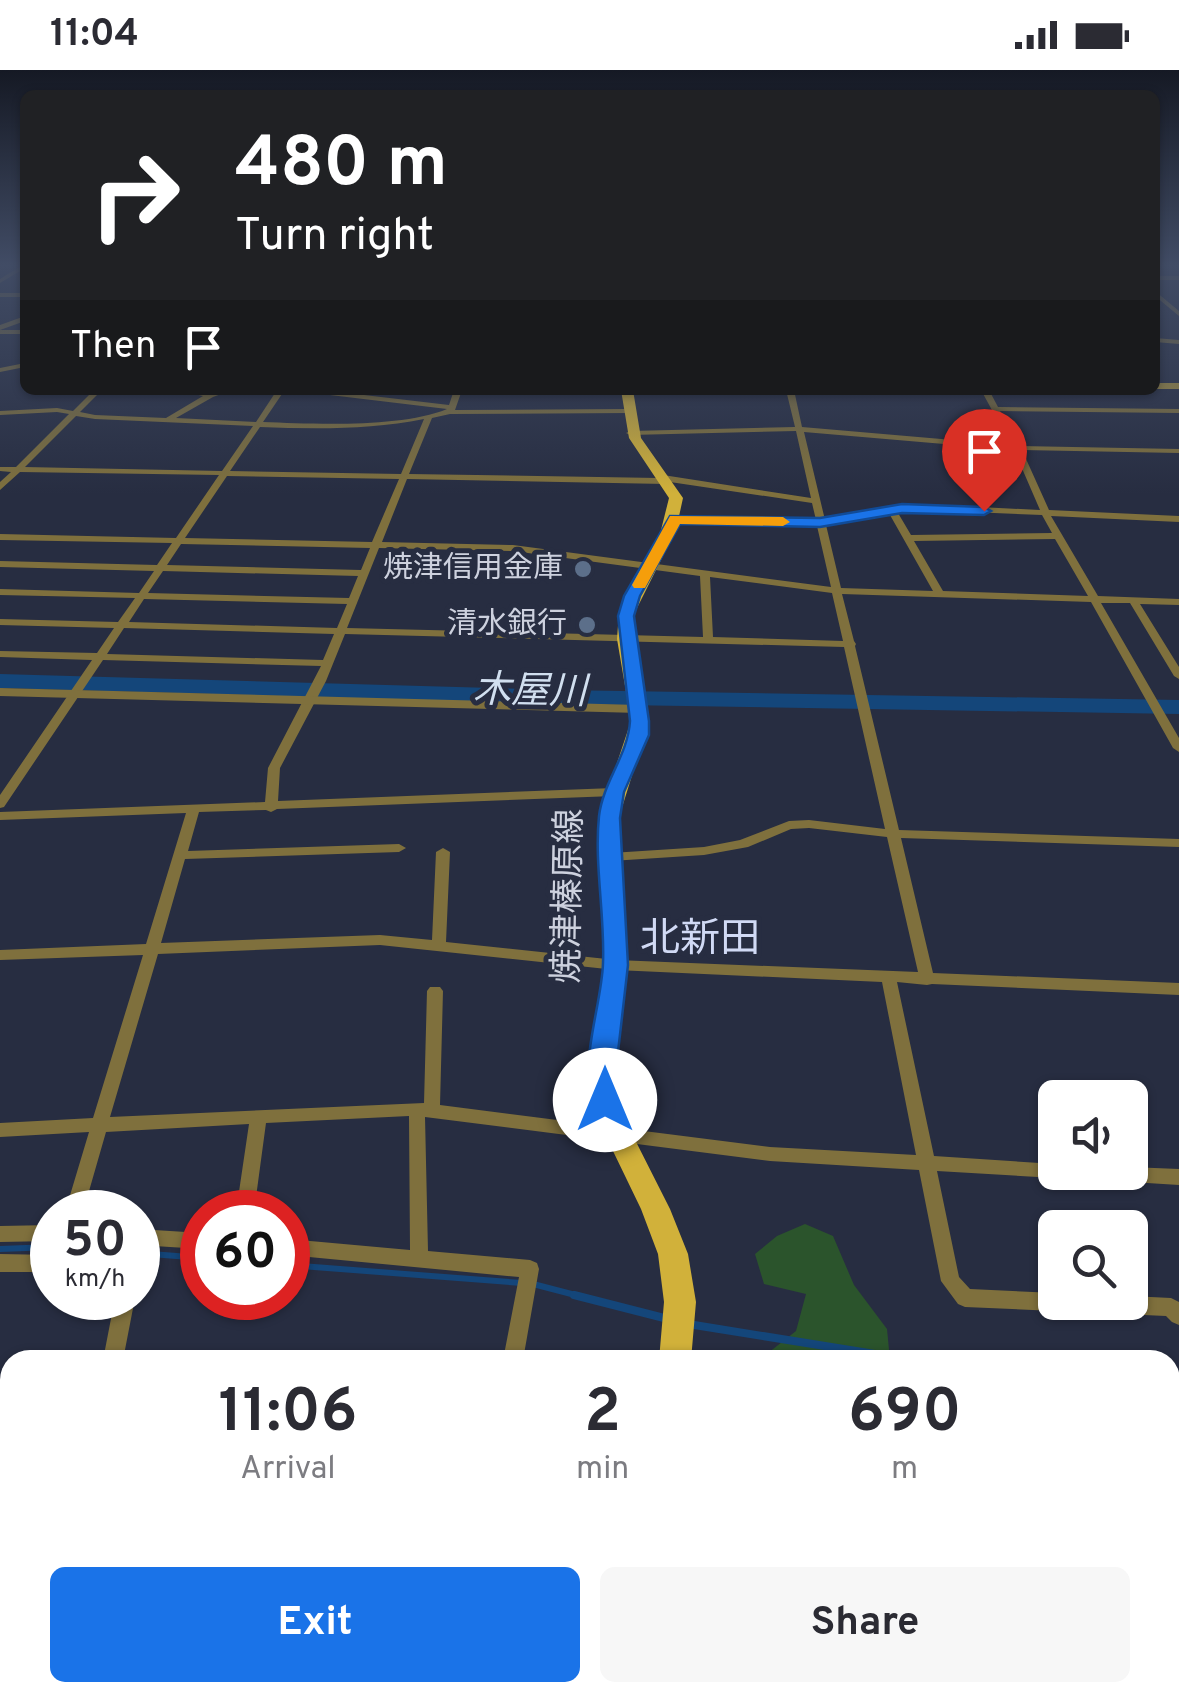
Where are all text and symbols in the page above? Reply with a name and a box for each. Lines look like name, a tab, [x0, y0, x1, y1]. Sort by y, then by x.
text: 11:04	[50, 11, 139, 60]
text: 480 m	[235, 122, 448, 211]
icon: right	[70, 130, 200, 260]
text: Turn right	[235, 209, 434, 266]
icon: arrive	[176, 320, 231, 375]
text: Then	[70, 323, 156, 372]
pin	[942, 409, 1027, 512]
icon: arrive	[957, 424, 1012, 479]
place label: 焼津信用金庫	[383, 551, 563, 588]
marker: 焼津信用金庫	[572, 558, 594, 580]
place label: 清水銀行	[447, 607, 567, 644]
marker: 清水銀行	[576, 614, 598, 636]
water label: 木屋川	[473, 668, 591, 719]
street label: 焼津榛原線	[546, 808, 594, 984]
district label: 北新田	[640, 916, 760, 966]
position arrow	[553, 1048, 657, 1152]
map controls	[1038, 1080, 1148, 1320]
button: sound	[1038, 1080, 1148, 1190]
speed limit sign: 60	[180, 1190, 310, 1320]
button: search	[1038, 1210, 1148, 1320]
text: 50	[63, 1211, 127, 1274]
text: km/h	[65, 1264, 125, 1296]
text: 11:06	[219, 1377, 357, 1453]
text: 2	[584, 1377, 621, 1453]
text: 690	[848, 1377, 961, 1453]
text: Arrival	[240, 1450, 336, 1490]
text: min	[576, 1450, 629, 1490]
text: m	[891, 1450, 918, 1490]
button: Exit	[50, 1567, 580, 1682]
button: Share	[600, 1567, 1130, 1682]

